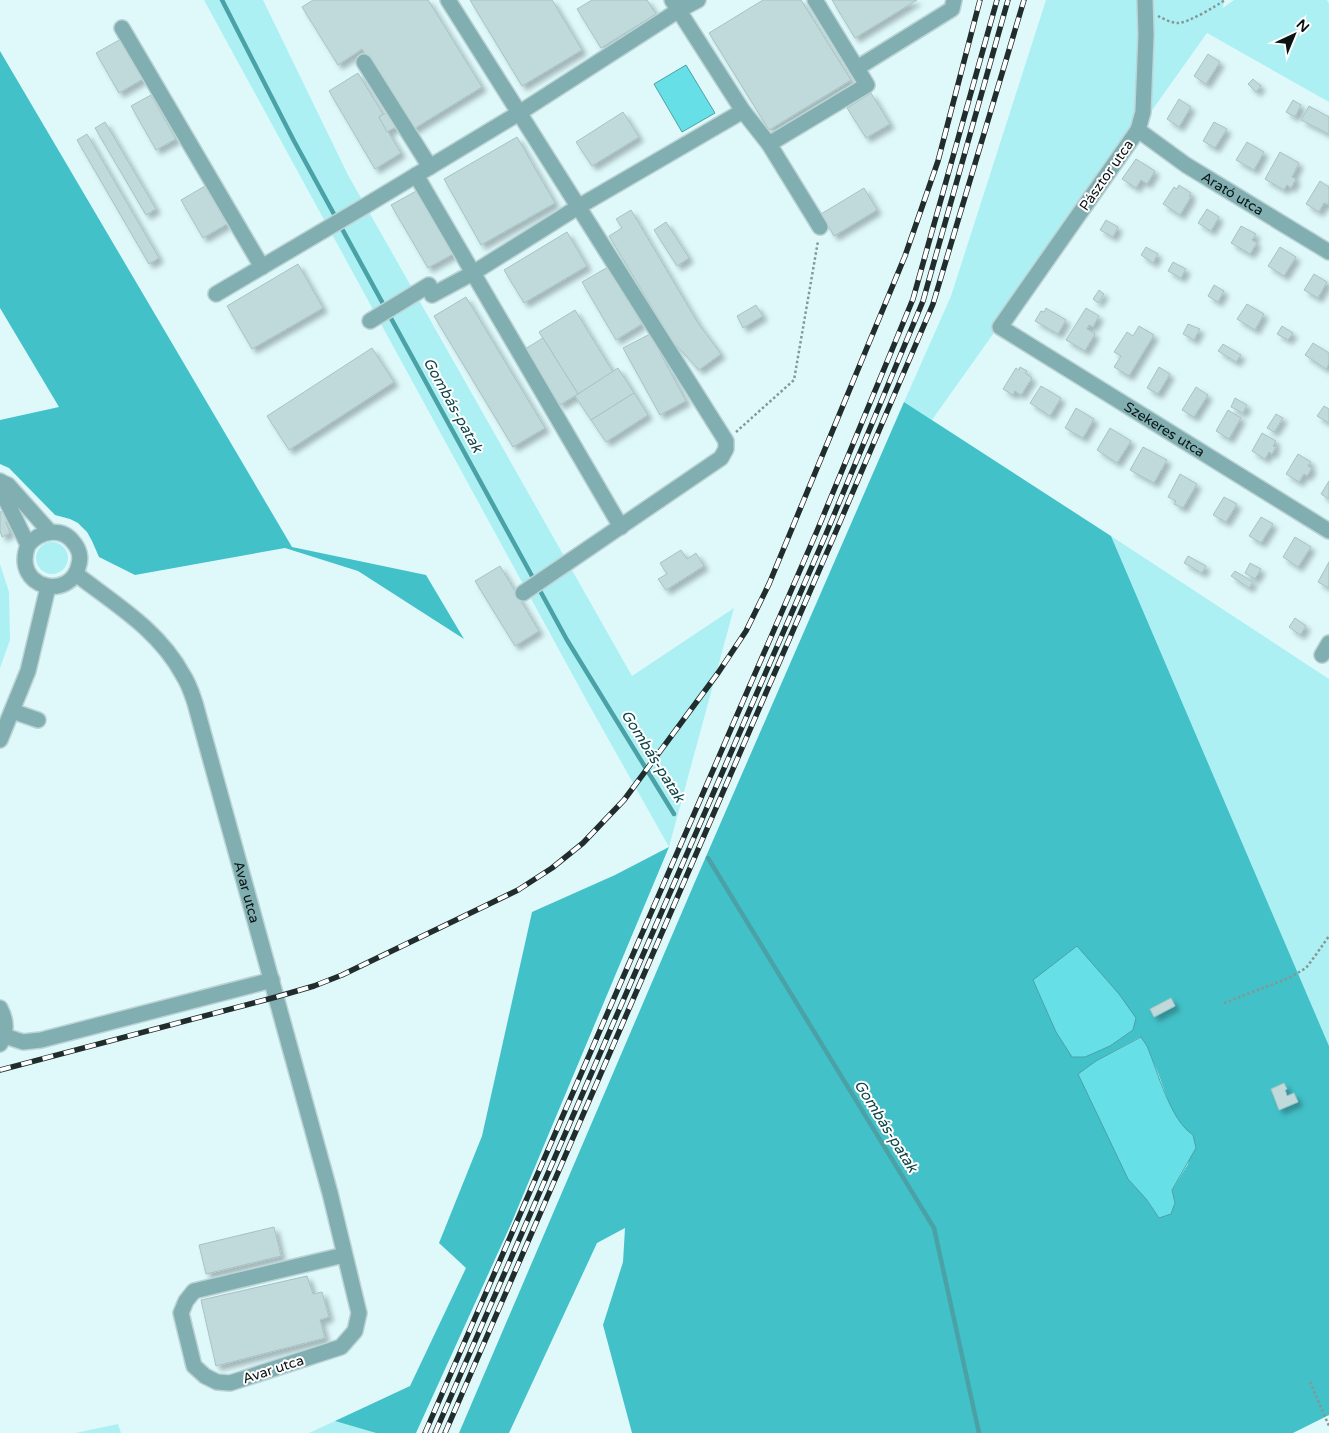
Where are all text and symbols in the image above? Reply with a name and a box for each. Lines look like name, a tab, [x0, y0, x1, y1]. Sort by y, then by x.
north arrow	[1269, 10, 1319, 60]
text: N	[1293, 16, 1313, 36]
street label: Pásztor utca	[1076, 137, 1137, 214]
street label: Arató utca	[1198, 168, 1267, 219]
water label: Gombás-patak	[420, 354, 487, 457]
street label: Szekeres utca	[1121, 398, 1208, 461]
water label: Gombás-patak	[617, 706, 690, 807]
street label: Avar utca	[230, 859, 263, 925]
water label: Gombás-patak	[850, 1076, 923, 1177]
street label: Avar utca	[240, 1352, 306, 1387]

